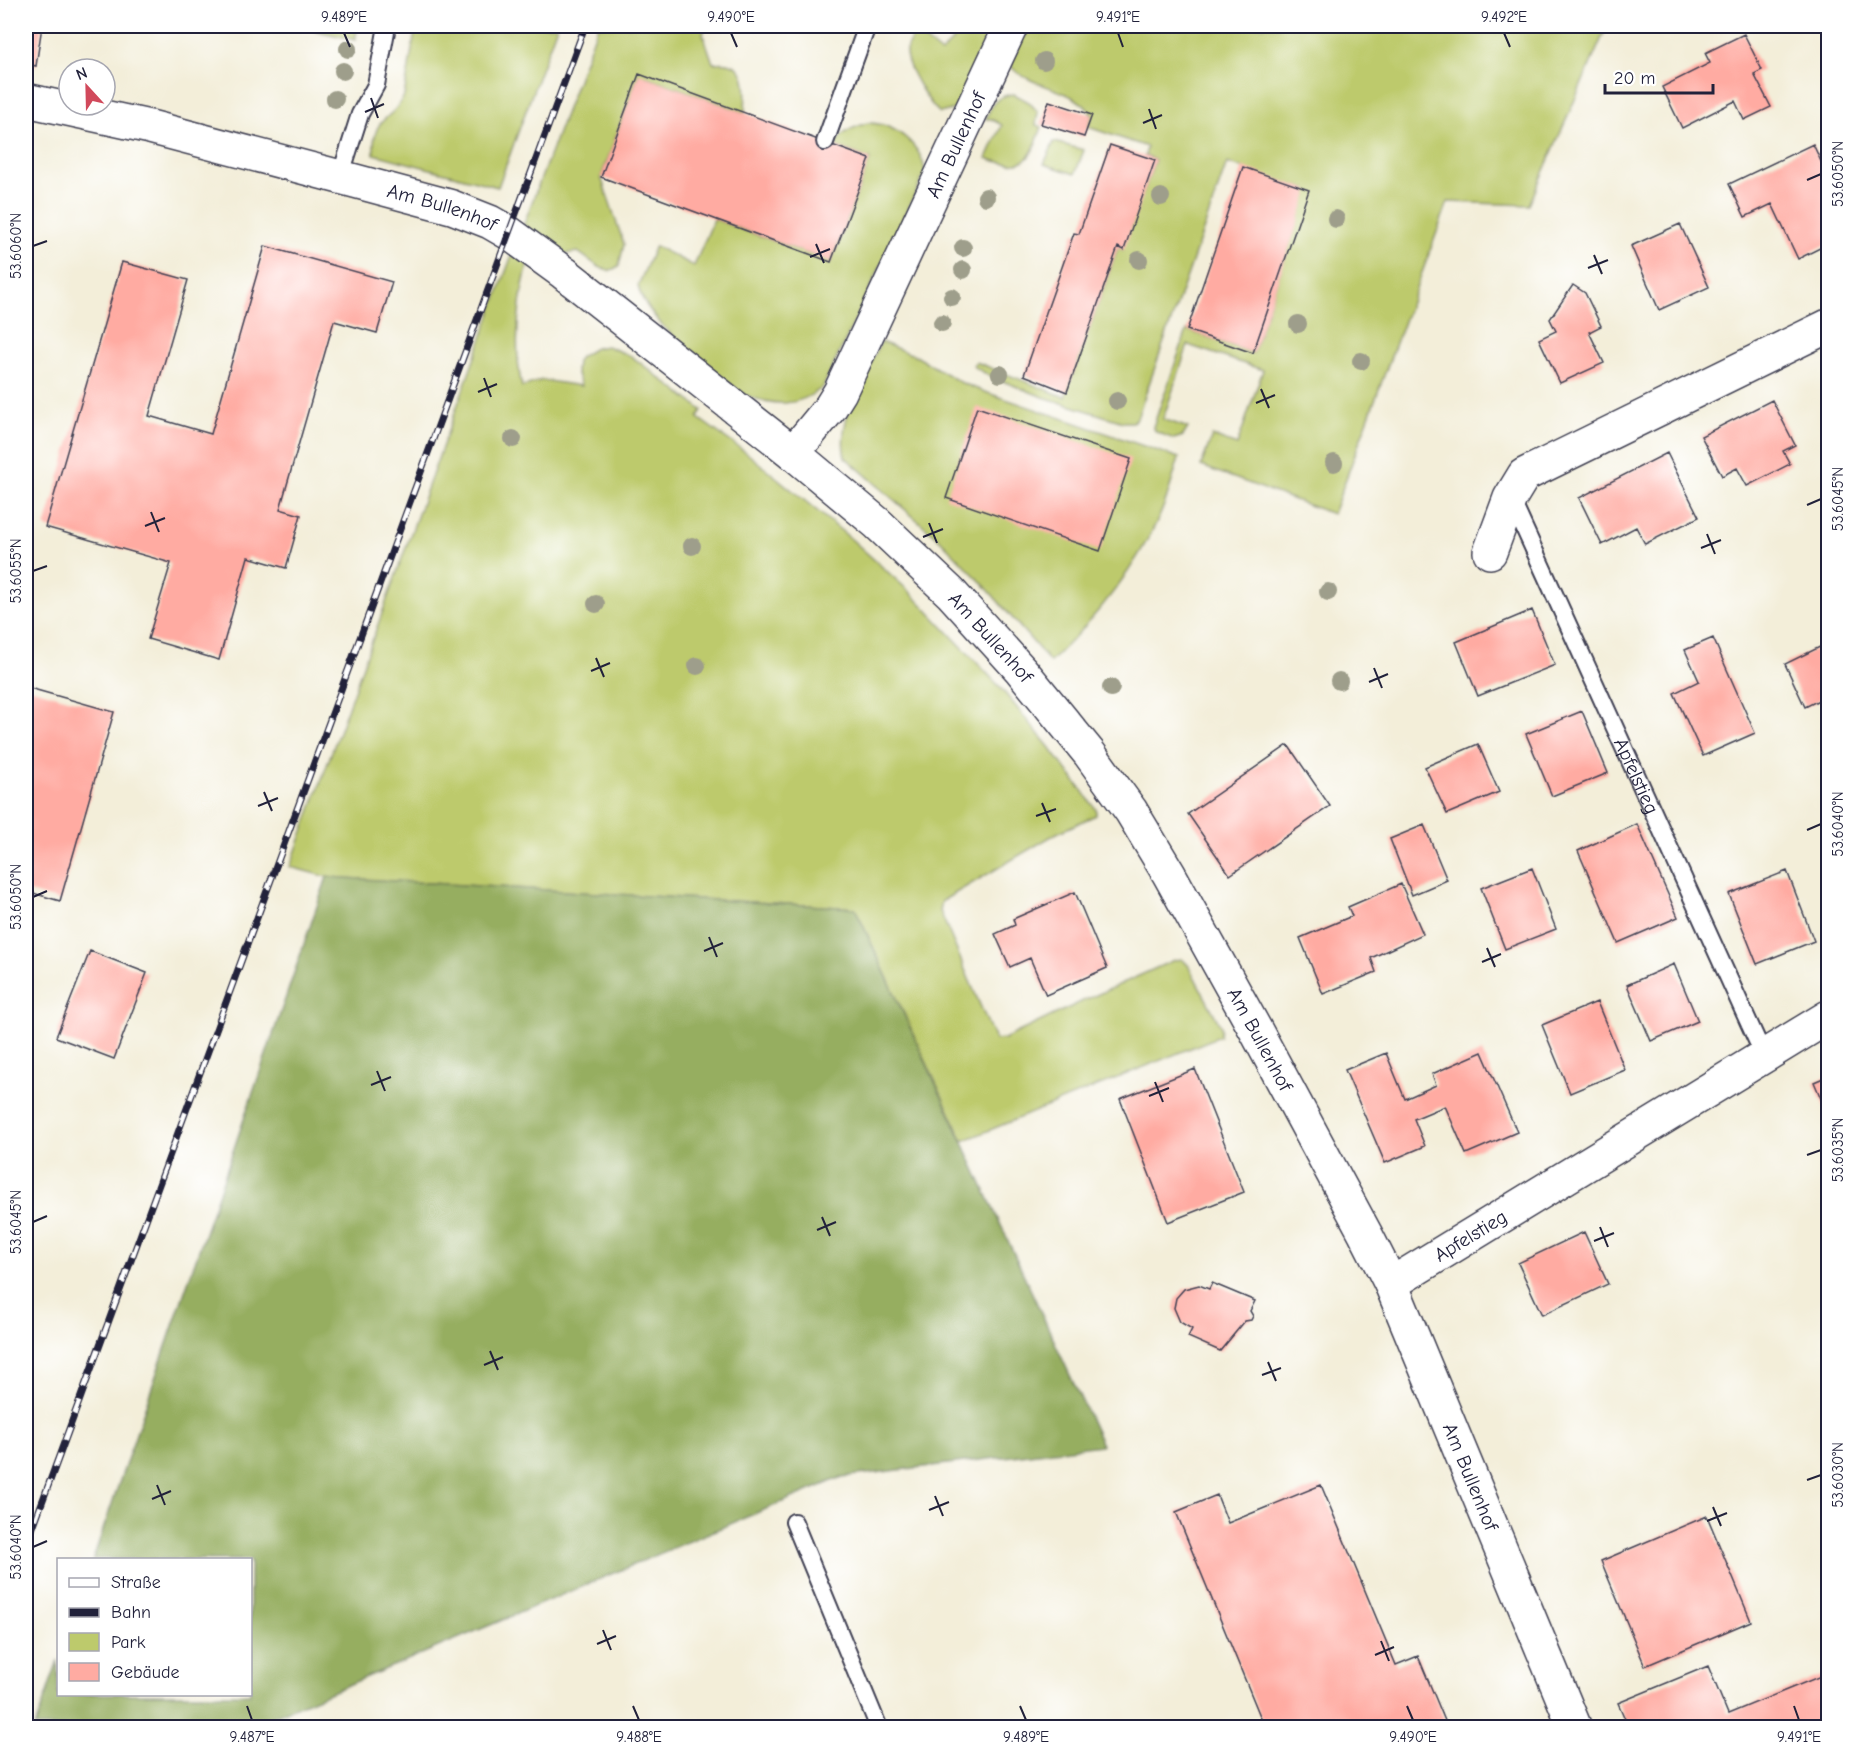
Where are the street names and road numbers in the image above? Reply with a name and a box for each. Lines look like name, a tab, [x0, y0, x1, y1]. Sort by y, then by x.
street label: Am Bullenhof	[921, 87, 991, 202]
street label: Am Bullenhof	[385, 179, 503, 237]
street label: Am Bullenhof	[944, 587, 1038, 688]
street label: Apfelstieg	[1609, 734, 1664, 818]
street label: Am Bullenhof	[1222, 984, 1298, 1096]
street label: Apfelstieg	[1430, 1205, 1511, 1267]
street label: Am Bullenhof	[1438, 1420, 1503, 1535]

